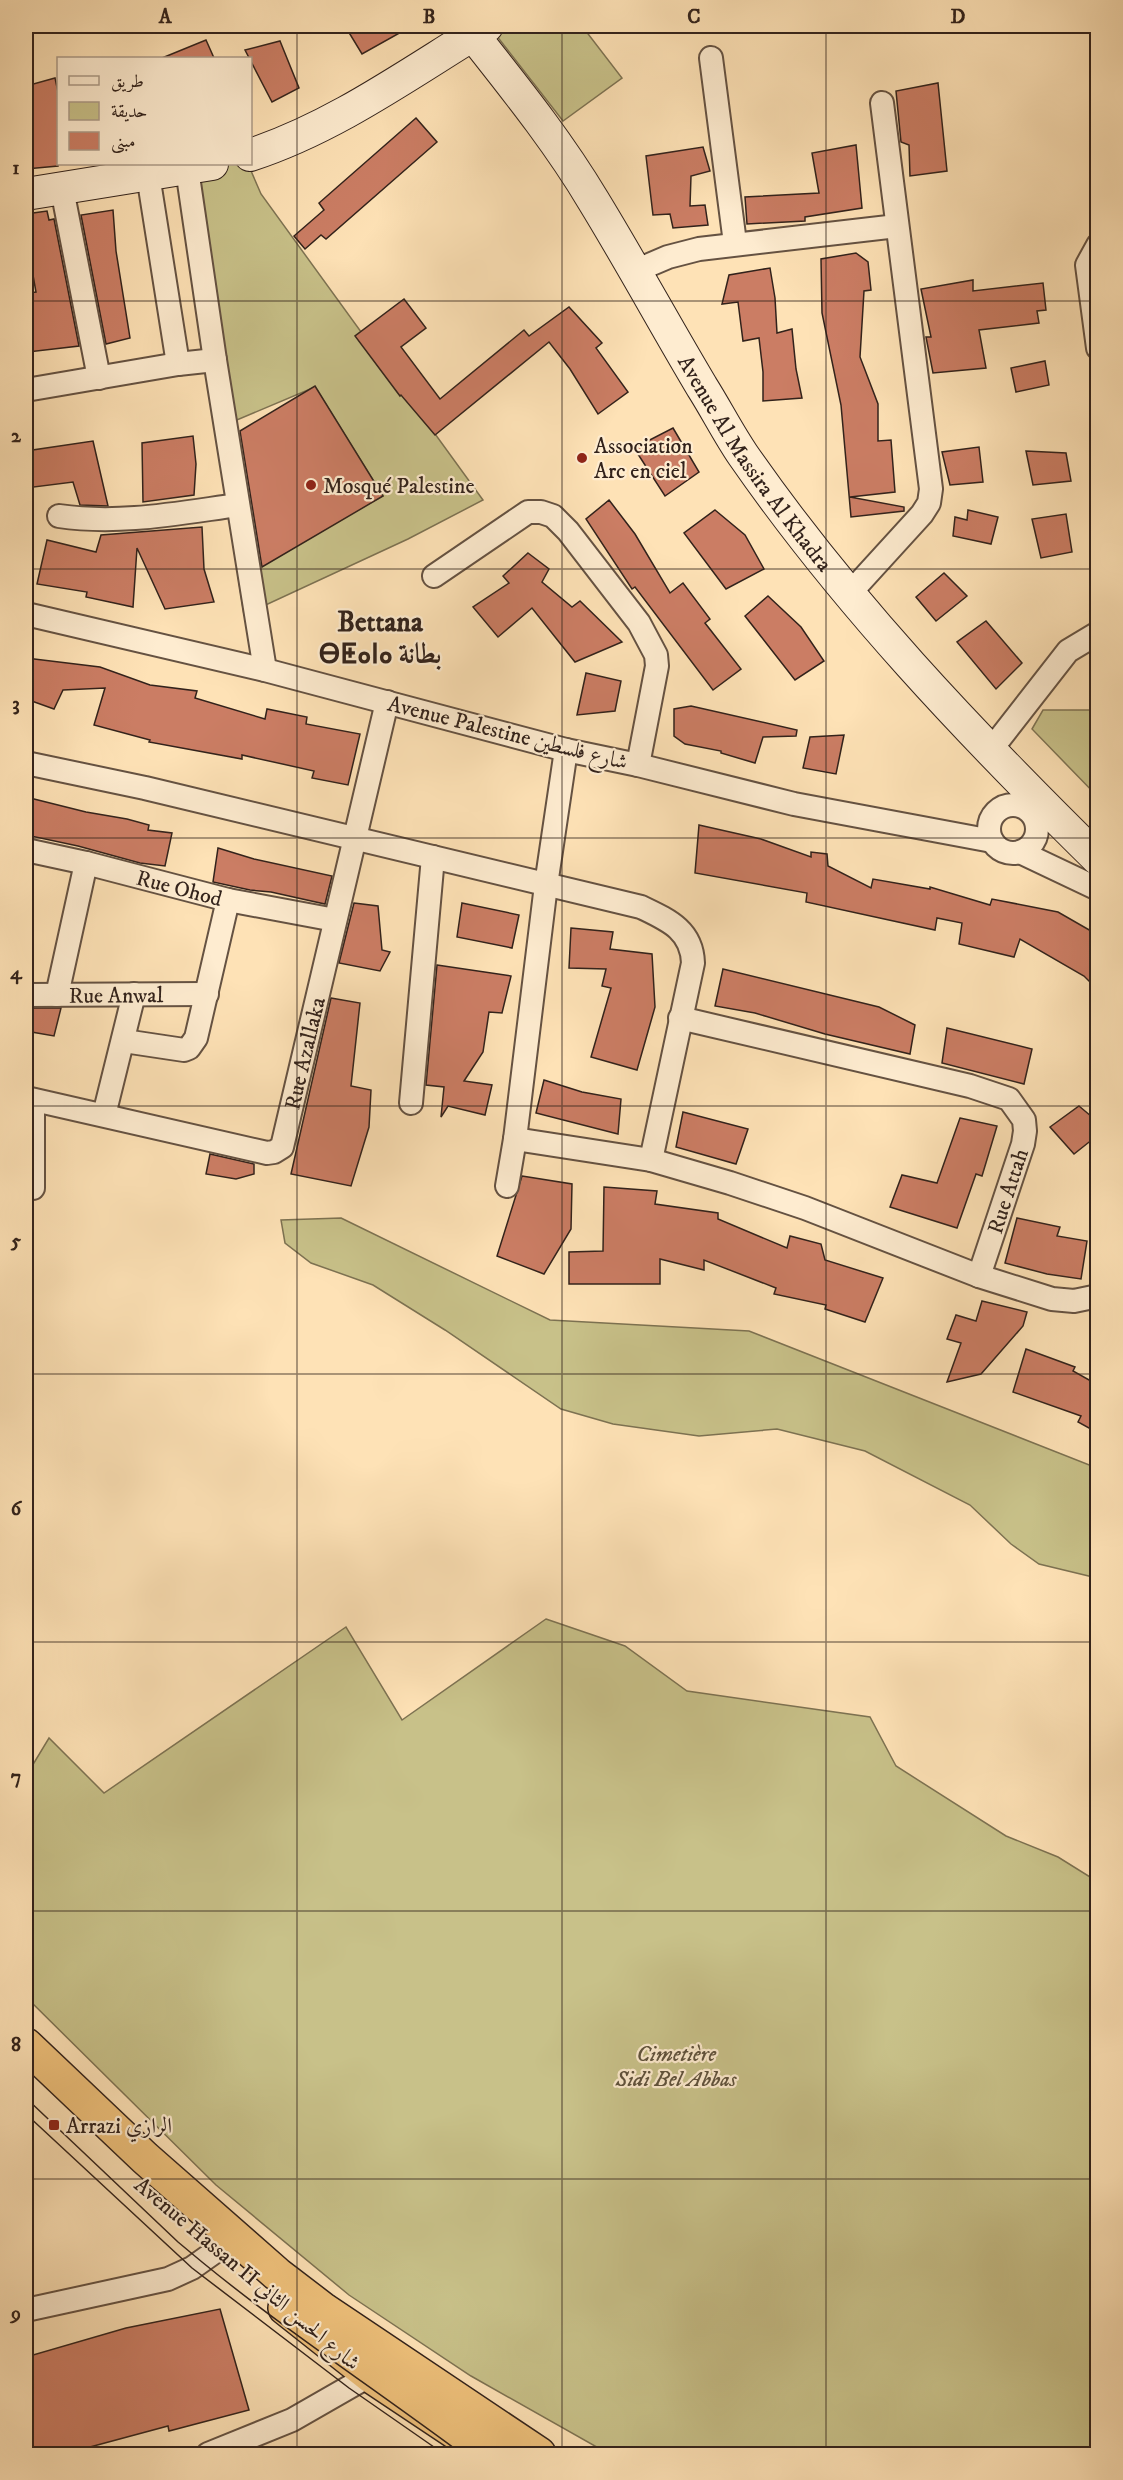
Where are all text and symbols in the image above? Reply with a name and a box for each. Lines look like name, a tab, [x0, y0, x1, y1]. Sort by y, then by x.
text: A	[158, 5, 173, 30]
text: B	[423, 5, 435, 30]
text: C	[687, 5, 701, 30]
text: D	[951, 5, 966, 30]
legend	[57, 57, 252, 165]
text: طريق	[111, 71, 144, 93]
text: حديقة	[111, 101, 147, 123]
text: مبنى	[111, 131, 136, 154]
text: 1	[12, 156, 20, 181]
street label: Avenue Al Massira Al Khadra	[671, 351, 838, 578]
text: 2	[11, 424, 22, 449]
place label: Association Arc en ciel	[594, 433, 693, 485]
marker: Association Arc en ciel	[575, 451, 589, 465]
place label: Mosqué Palestine	[323, 473, 475, 500]
marker: Mosqué Palestine	[304, 478, 318, 492]
district label: Bettana ⴱⵟⴰⵏⴰ بطانة	[318, 605, 442, 672]
street label: Avenue Palestine شارع فلسطين	[384, 691, 630, 780]
text: 3	[12, 692, 20, 717]
street label: Rue Ohod	[133, 865, 225, 913]
text: 4	[10, 961, 23, 986]
street label: Rue Anwal	[69, 982, 164, 1010]
street label: Rue Azallaka	[279, 994, 332, 1113]
street label: Rue Attah	[982, 1145, 1035, 1238]
text: 5	[10, 1229, 21, 1254]
text: 6	[11, 1497, 23, 1522]
text: 7	[11, 1765, 21, 1790]
text: 8	[11, 2033, 21, 2058]
park label: Cimetière Sidi Bel Abbas	[615, 2041, 738, 2093]
place label: Arrazi الرازي	[66, 2113, 172, 2143]
marker: Arrazi الرازي	[47, 2118, 61, 2132]
street label: Avenue Hassan II شارع الحسن الثاني	[126, 2172, 365, 2380]
text: 9	[9, 2302, 21, 2327]

